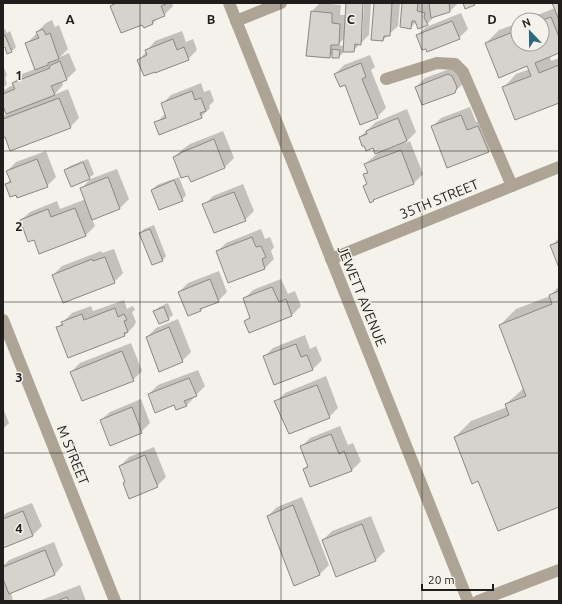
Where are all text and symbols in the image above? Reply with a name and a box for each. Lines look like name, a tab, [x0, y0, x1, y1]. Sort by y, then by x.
text: A	[65, 12, 75, 26]
text: B	[207, 12, 216, 26]
text: C	[347, 12, 356, 26]
text: D	[487, 12, 497, 26]
north arrow	[510, 12, 550, 52]
text: N	[520, 16, 532, 30]
text: 1	[15, 68, 23, 82]
street label: 35TH STREET	[397, 176, 481, 222]
text: 2	[15, 219, 23, 233]
street label: JEWETT AVENUE	[335, 243, 390, 349]
text: 3	[15, 370, 23, 384]
street label: M STREET	[54, 423, 92, 487]
text: 4	[15, 521, 23, 535]
scale bar	[422, 566, 493, 592]
text: 20 m	[428, 573, 455, 586]

